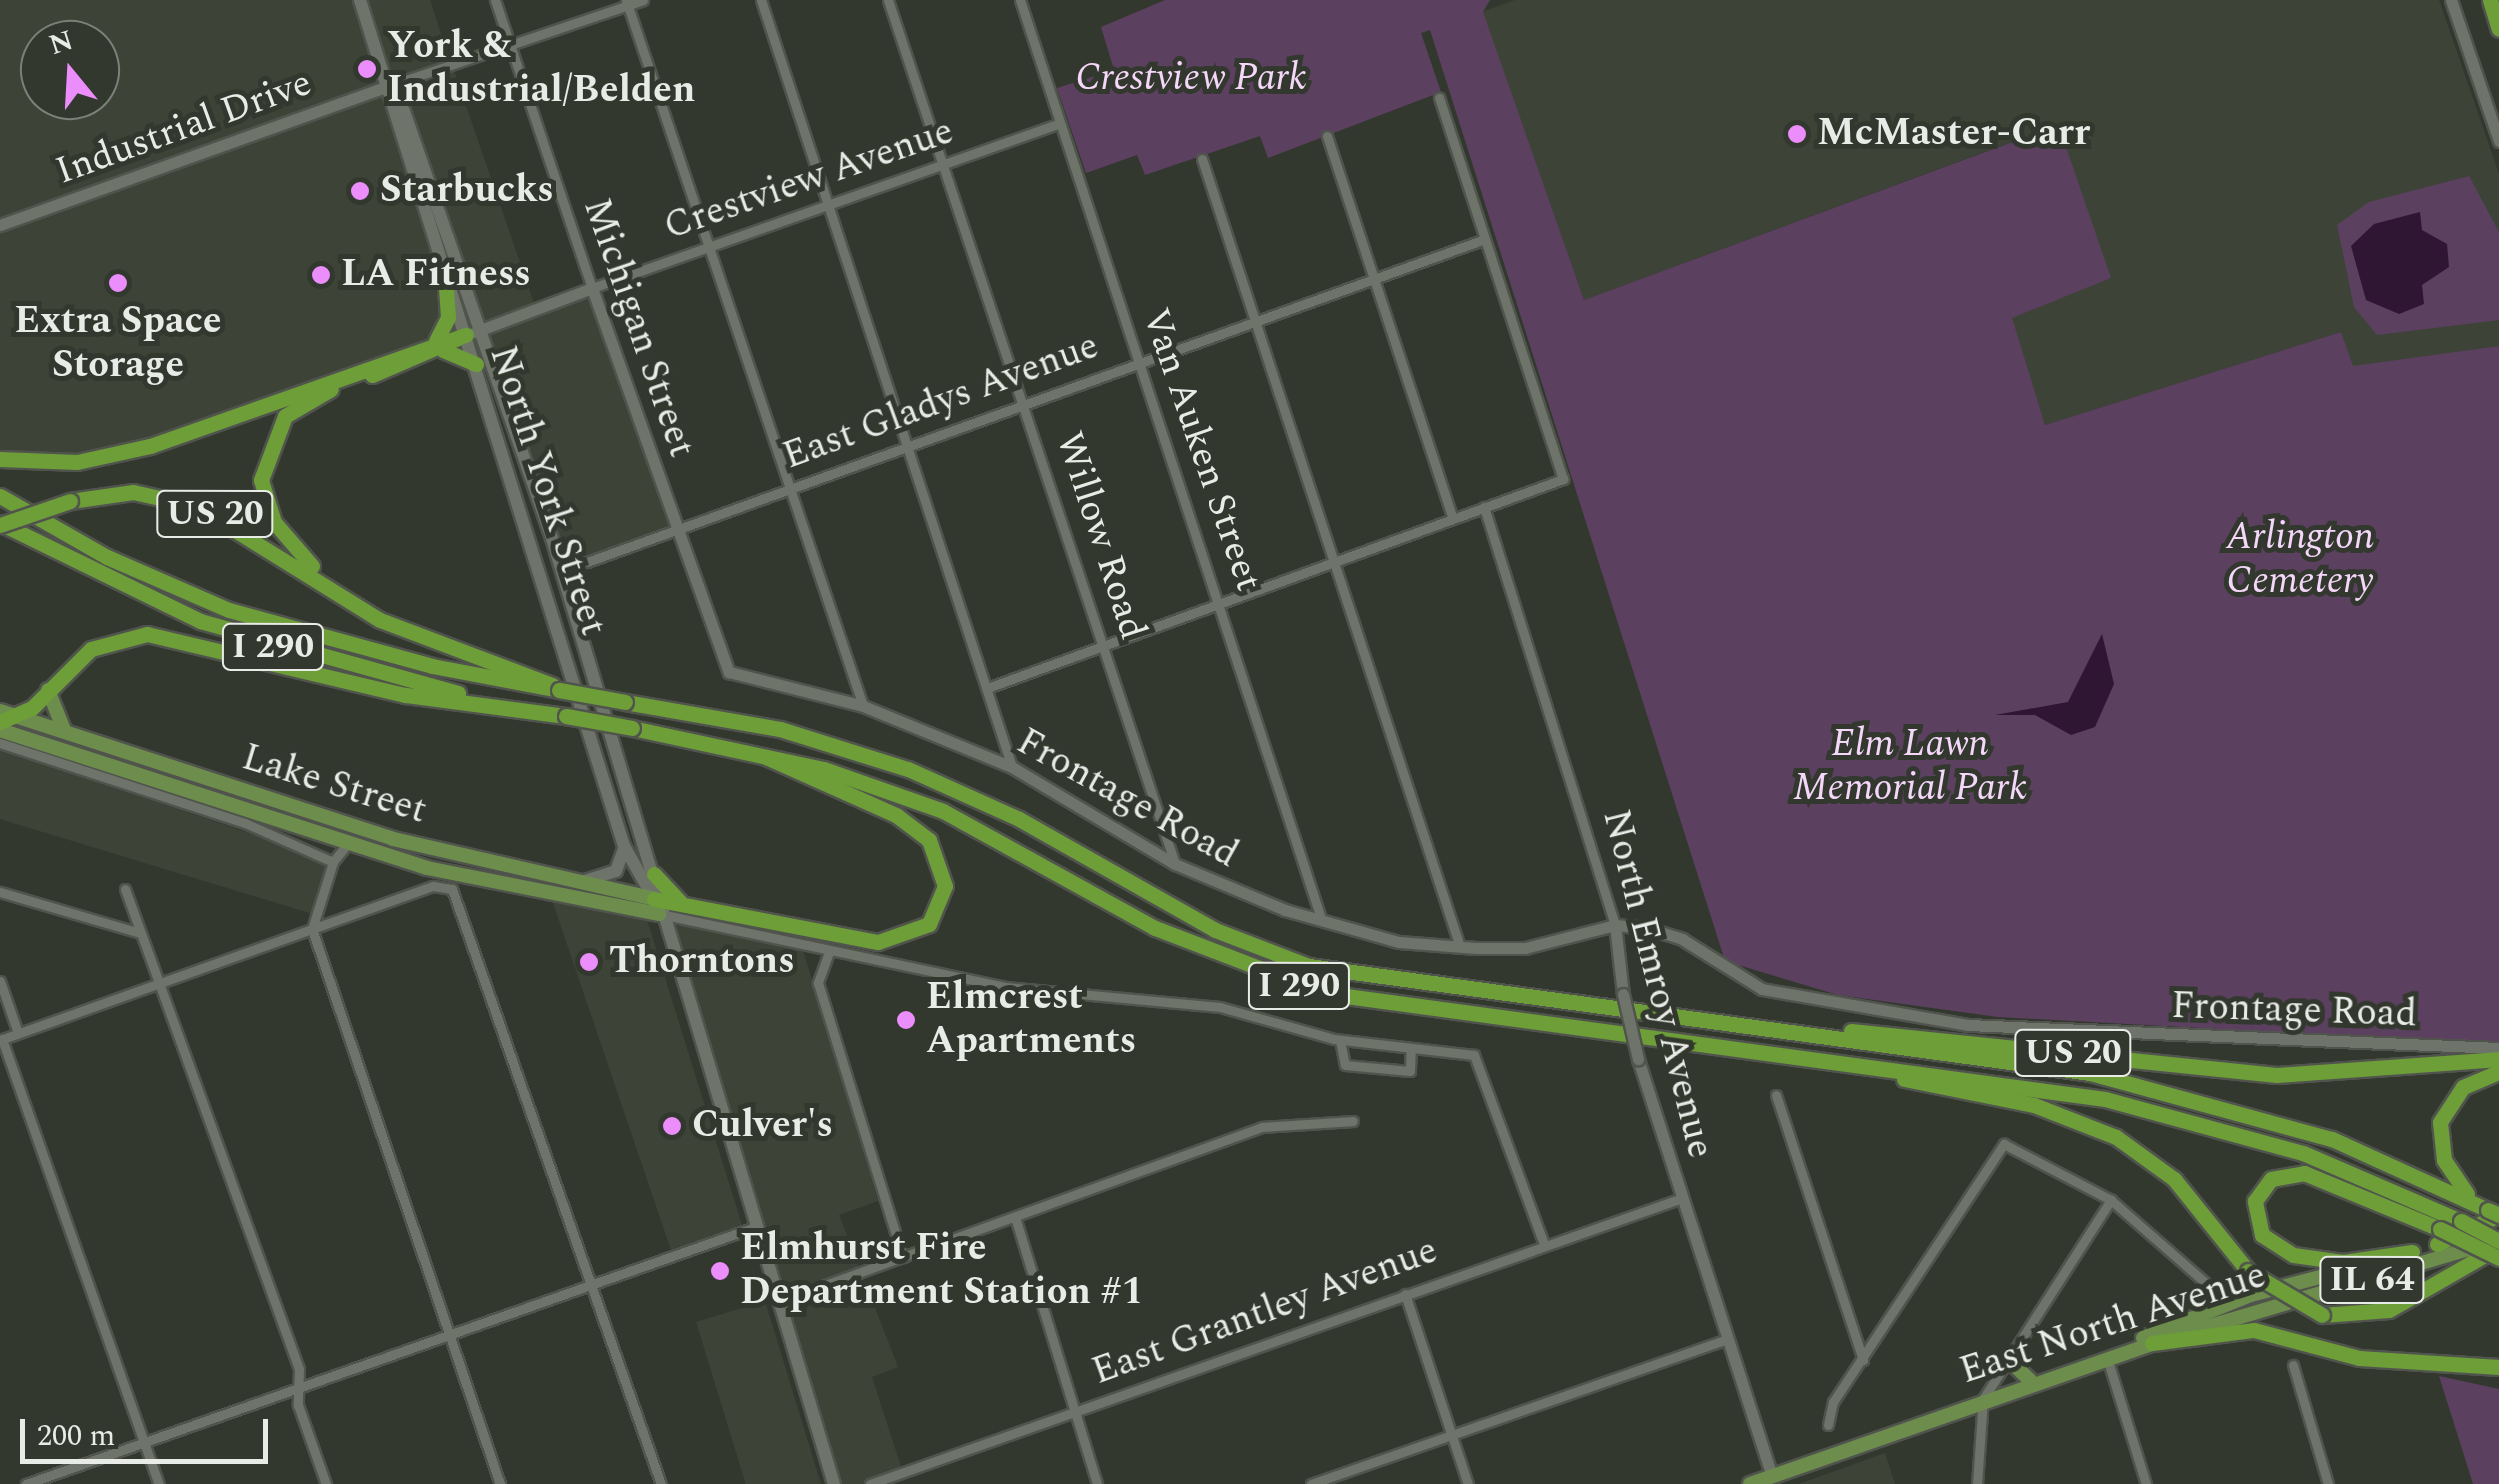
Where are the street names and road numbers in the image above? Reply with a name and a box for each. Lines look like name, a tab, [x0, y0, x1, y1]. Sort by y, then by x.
street label: Industrial Drive	[50, 61, 318, 195]
street label: Crestview Avenue	[659, 109, 959, 251]
street label: Michigan Street	[572, 193, 704, 463]
street label: Van Auken Street	[1131, 303, 1271, 597]
street label: East Gladys Avenue	[777, 324, 1105, 480]
street label: North York Street	[479, 340, 615, 642]
street label: Willow Road	[1045, 427, 1155, 645]
road number: US 20	[155, 484, 275, 544]
road number: I 290	[220, 617, 326, 677]
street label: Frontage Road	[1009, 720, 1245, 878]
street label: Lake Street	[236, 735, 432, 835]
street label: North Emroy Avenue	[1592, 805, 1722, 1163]
road number: I 290	[1246, 956, 1352, 1016]
street label: Frontage Road	[2170, 984, 2418, 1038]
road number: US 20	[2013, 1023, 2133, 1083]
street label: East Grantley Avenue	[1086, 1228, 1444, 1396]
road number: IL 64	[2317, 1250, 2427, 1310]
street label: East North Avenue	[1954, 1253, 2272, 1395]

